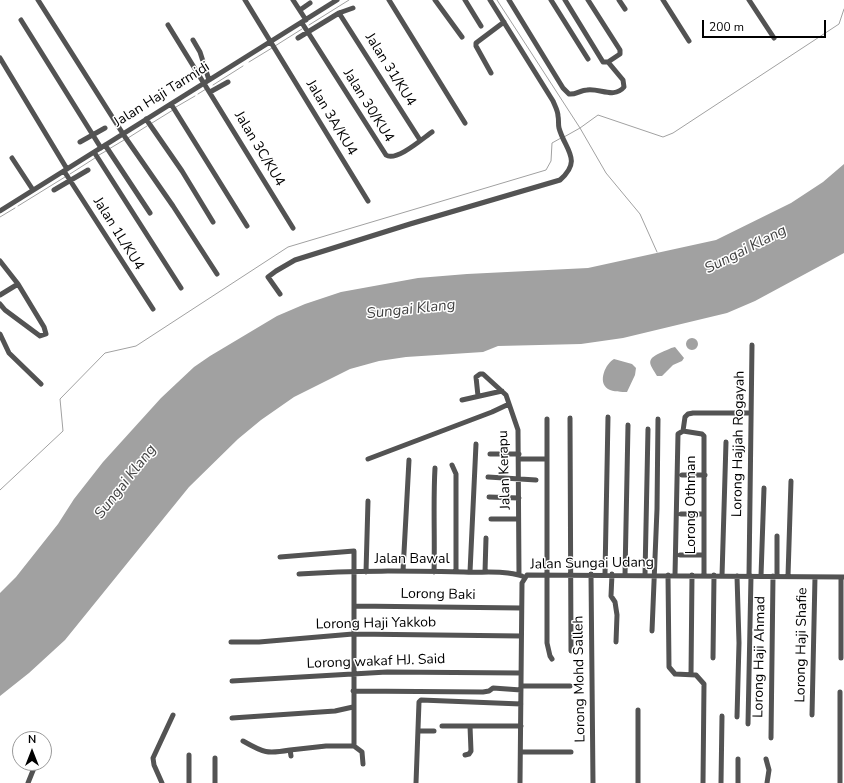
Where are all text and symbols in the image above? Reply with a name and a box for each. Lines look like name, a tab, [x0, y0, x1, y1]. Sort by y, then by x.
scale bar	[704, 12, 828, 38]
text: 200 m	[709, 19, 744, 35]
street label: Jalan 31/KU4	[361, 30, 419, 110]
street label: Jalan Haji Tarmidi	[111, 59, 213, 131]
street label: Jalan 30/KU4	[339, 66, 397, 146]
street label: Jalan 3A/KU4	[302, 77, 360, 159]
street label: Jalan 3C/KU4	[230, 109, 288, 189]
street label: Jalan 1L/KU4	[89, 194, 147, 274]
water label: Sungai Klang	[702, 222, 790, 278]
water label: Sungai Klang	[366, 296, 456, 324]
street label: Lorong Hajjah Rogayah	[729, 371, 749, 517]
street label: Jalan Kerapu	[495, 430, 515, 510]
water label: Sungai Klang	[91, 441, 161, 523]
street label: Lorong Othman	[684, 456, 700, 554]
street label: Jalan Bawal	[374, 552, 450, 568]
street label: Jalan Sungai Udang	[530, 555, 654, 573]
street label: Lorong Baki	[400, 586, 476, 604]
street label: Lorong Haji Shafie	[793, 587, 811, 703]
street label: Lorong Haji Ahmad	[751, 596, 769, 718]
street label: Lorong Haji Yakkob	[316, 615, 436, 633]
street label: Lorong Mohd Salleh	[570, 615, 590, 743]
street label: Lorong wakaf HJ. Said	[306, 651, 446, 673]
north arrow	[12, 731, 52, 771]
text: N	[28, 732, 36, 747]

